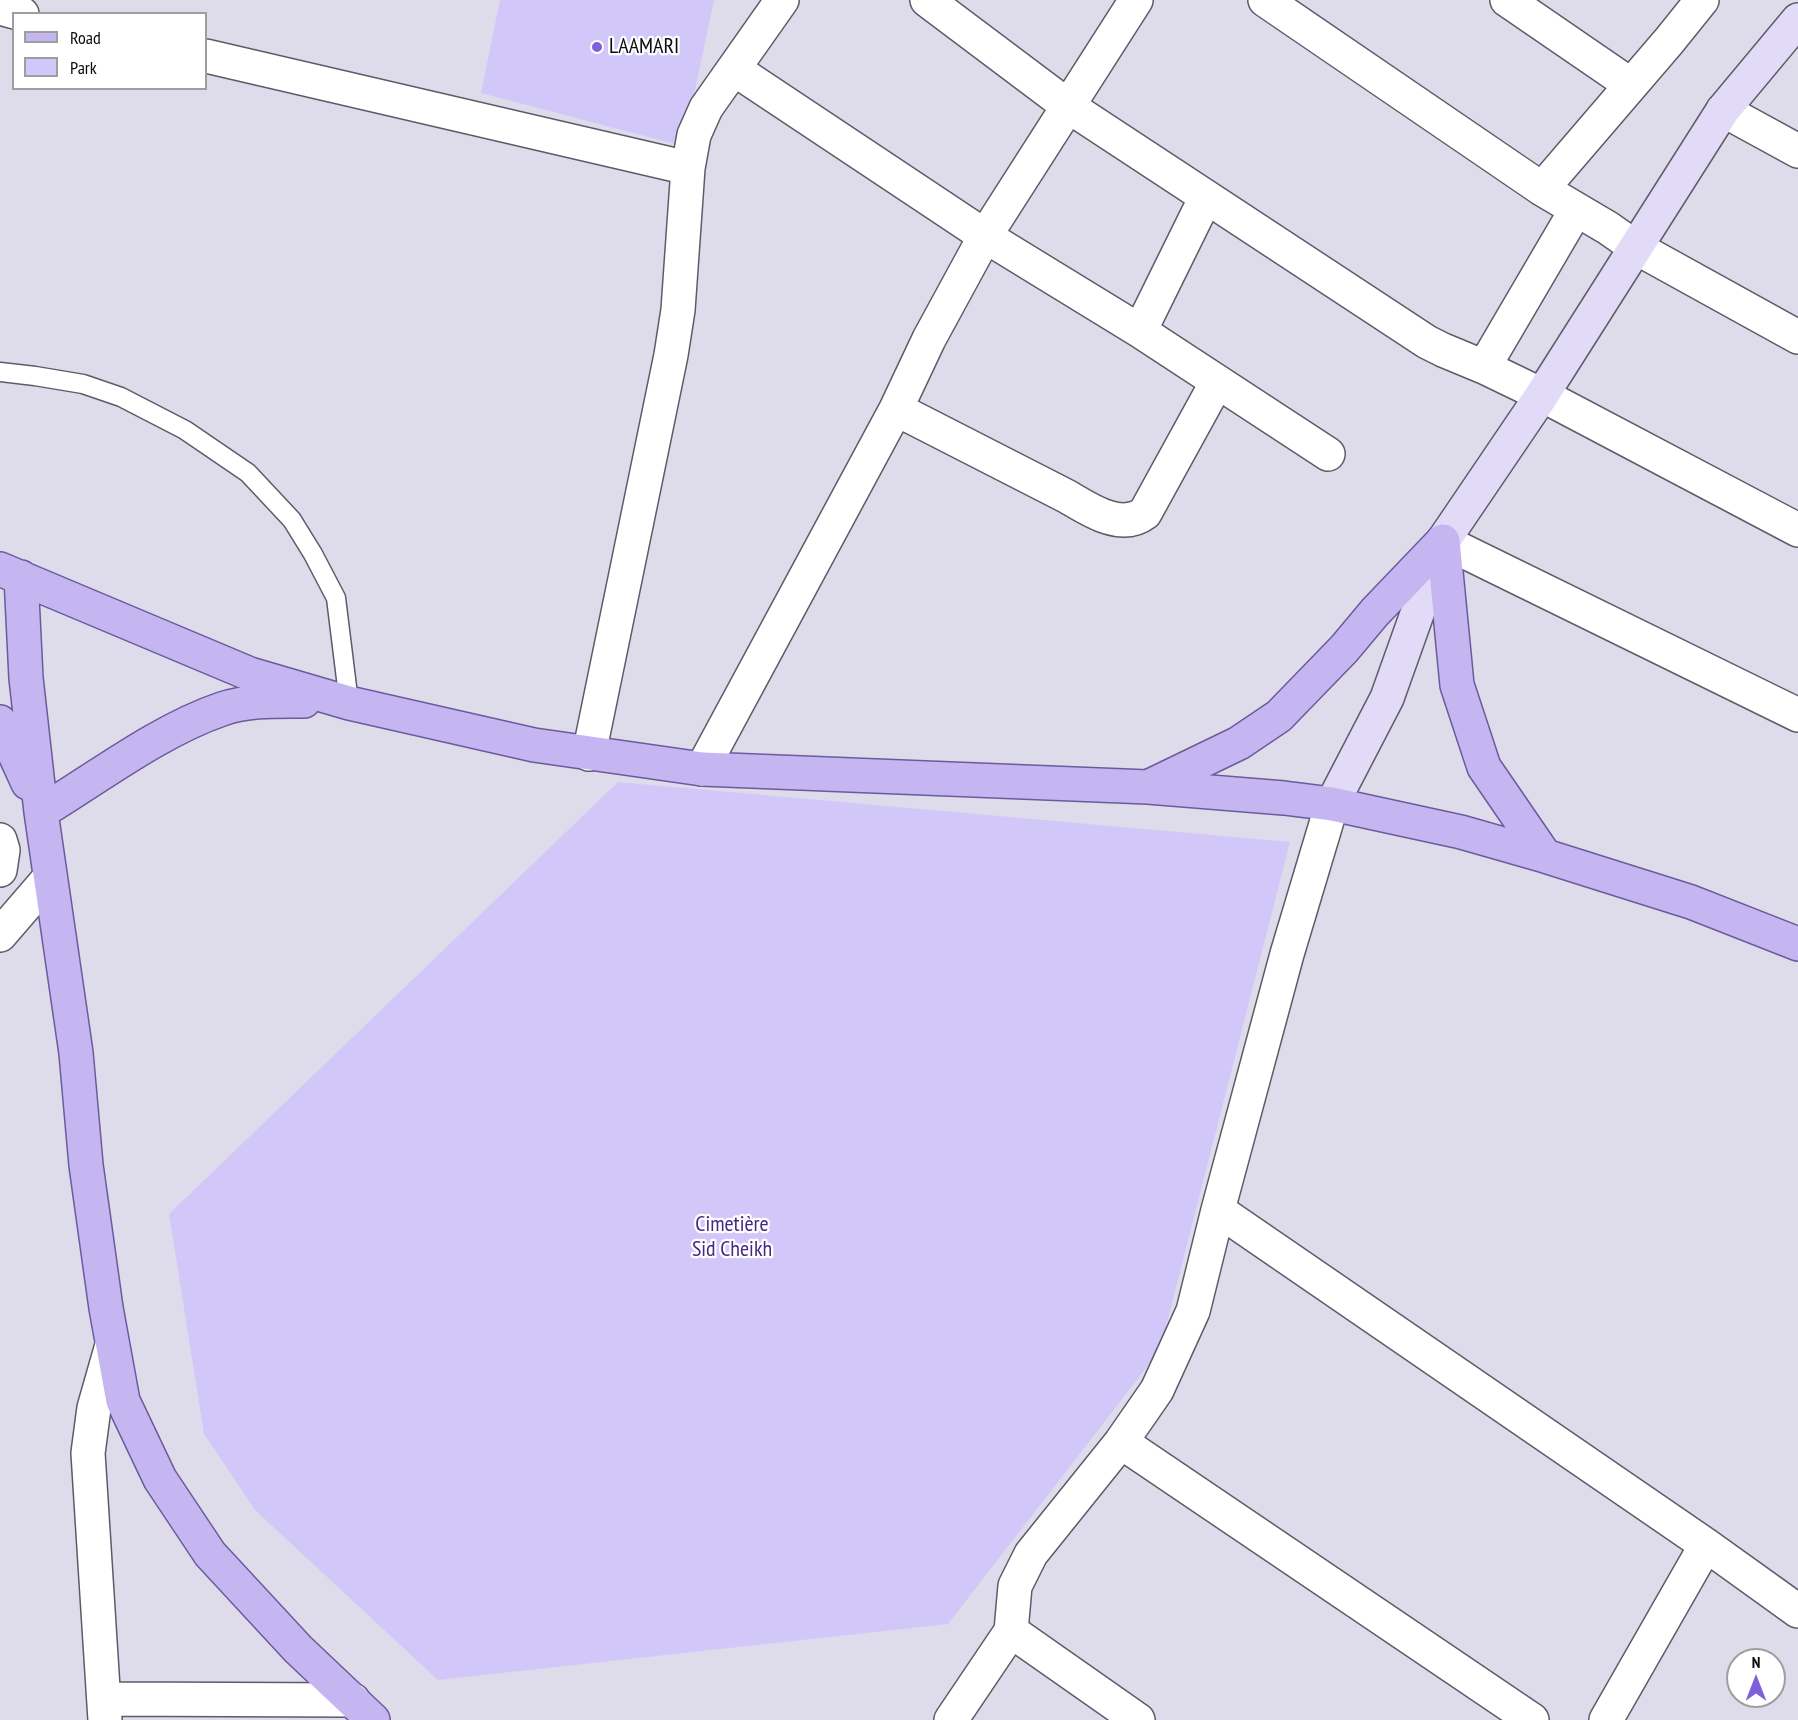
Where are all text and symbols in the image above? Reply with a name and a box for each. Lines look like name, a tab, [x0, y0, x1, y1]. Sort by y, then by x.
legend	[12, 12, 207, 90]
text: Road	[70, 26, 101, 49]
place label: LAAMARI	[609, 34, 679, 60]
marker: LAAMARI	[590, 40, 604, 54]
text: Park	[70, 56, 97, 79]
park label: Cimetière Sid Cheikh	[692, 1212, 772, 1264]
north arrow	[1726, 1648, 1786, 1708]
text: N	[1752, 1652, 1760, 1672]

